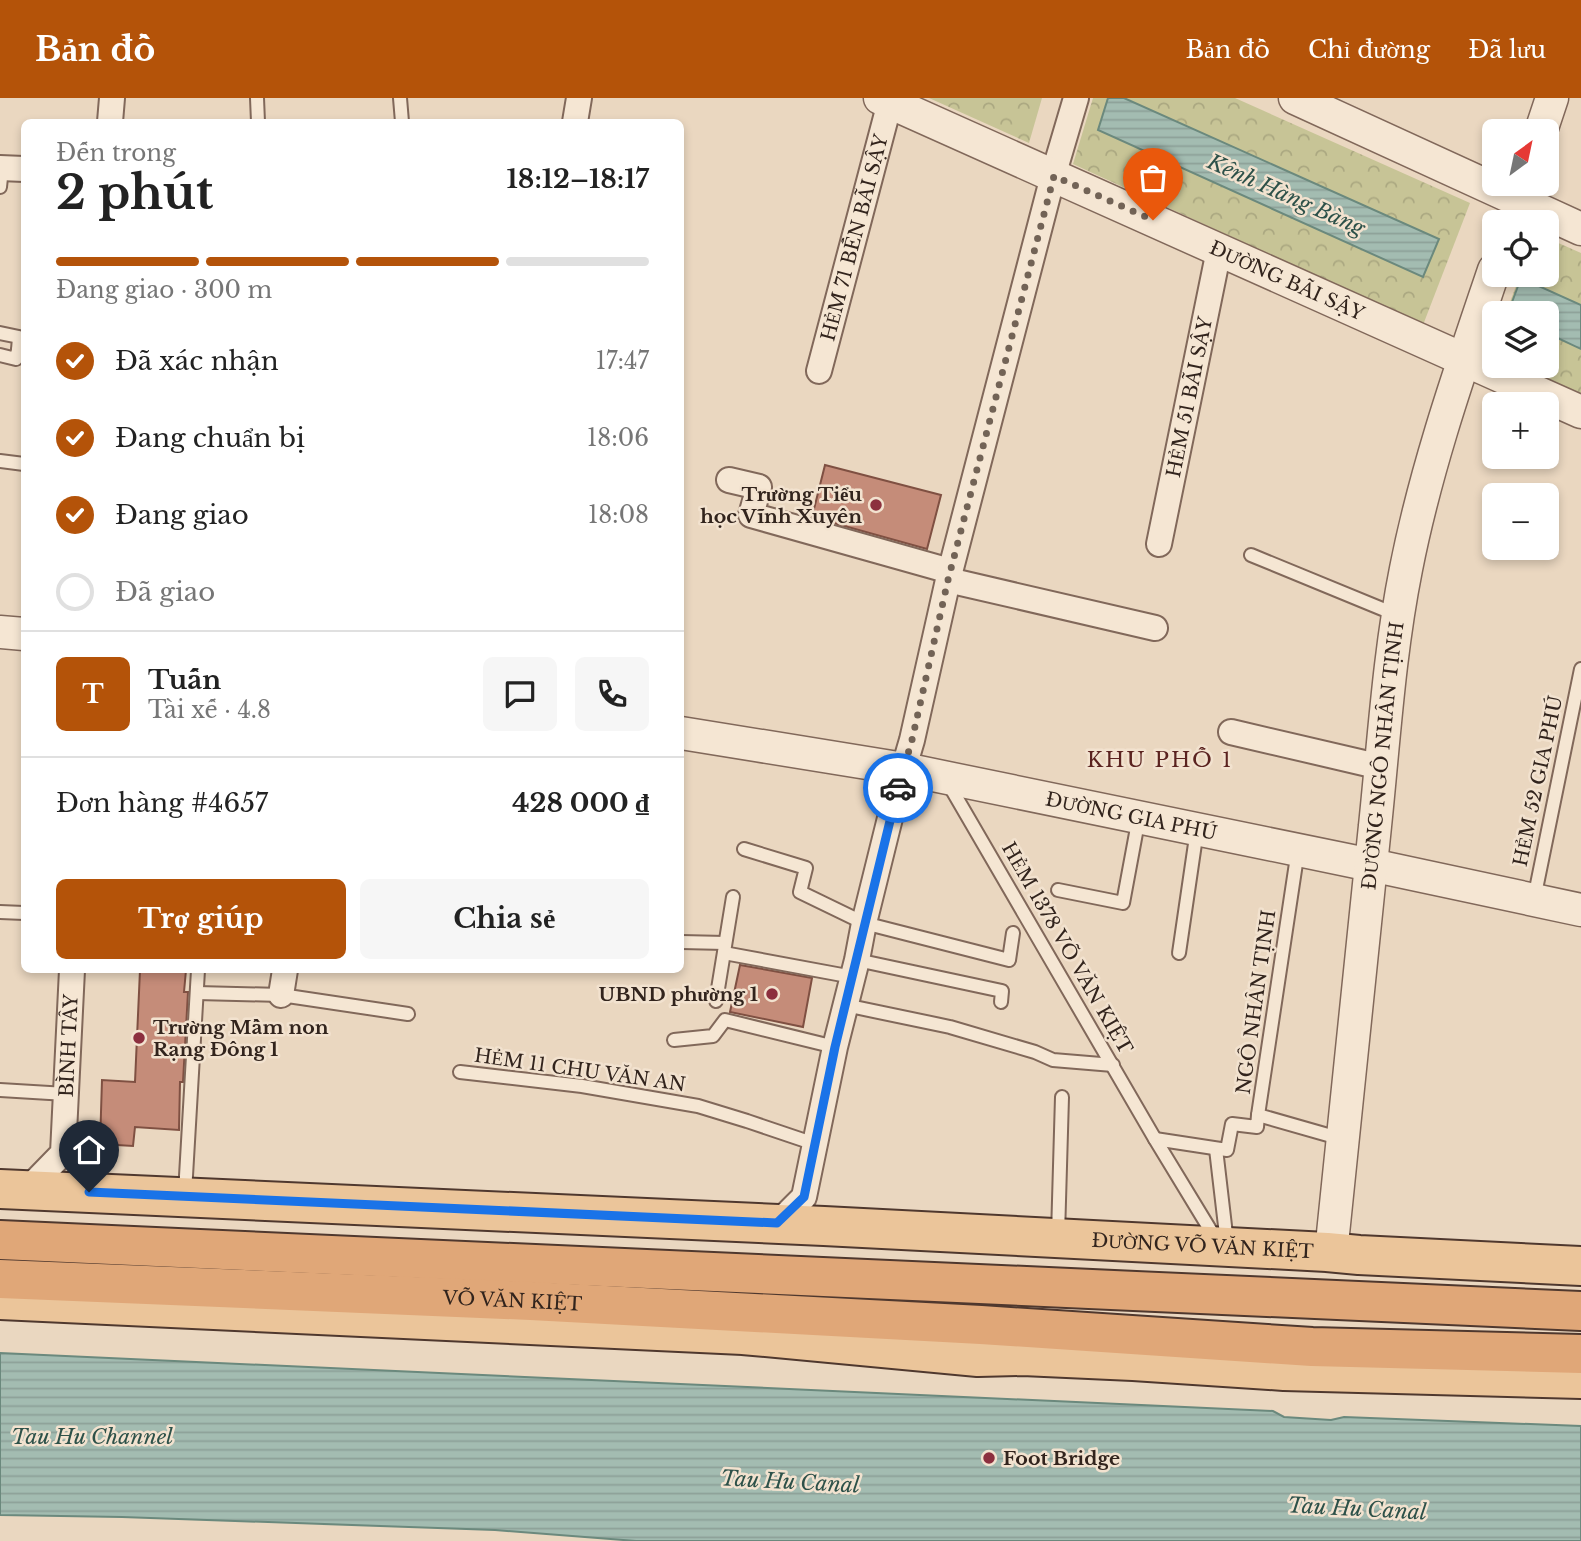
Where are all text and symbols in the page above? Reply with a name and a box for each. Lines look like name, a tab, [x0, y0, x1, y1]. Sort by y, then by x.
text: Bản đồ	[35, 29, 155, 70]
text: Bản đồ	[1186, 35, 1270, 64]
text: Chỉ đường	[1308, 35, 1430, 64]
text: Đã lưu	[1468, 35, 1546, 64]
north arrow	[1482, 119, 1559, 196]
map controls	[1482, 119, 1559, 560]
street label: HẺM 71 BẾN BÃI SẬY	[816, 132, 893, 343]
text: Đến trong	[56, 139, 176, 167]
pin	[1123, 148, 1183, 220]
water label: Kênh Hàng Bàng	[1202, 148, 1370, 242]
icon: bag	[1134, 159, 1172, 197]
text: 18:12–18:17	[507, 163, 649, 195]
text: 2 phút	[56, 164, 213, 221]
button: locate	[1482, 210, 1559, 287]
street label: ĐƯỜNG BÃI SẬY	[1206, 236, 1368, 325]
text: Đang giao · 300 m	[56, 276, 272, 304]
button: layers	[1482, 301, 1559, 378]
street label: HẺM 51 BÃI SẬY	[1161, 315, 1217, 479]
icon: check	[56, 342, 94, 380]
text: Đã xác nhận	[115, 345, 279, 377]
text: 17:47	[596, 347, 649, 375]
button: +	[1482, 392, 1559, 469]
icon: check	[56, 419, 94, 457]
text: Đang chuẩn bị	[115, 422, 305, 454]
text: 18:06	[587, 424, 649, 452]
place label: Trường Tiểu học Vĩnh Xuyên	[700, 483, 863, 528]
button: −	[1482, 483, 1559, 560]
icon: check	[56, 496, 94, 534]
marker: Trường Tiểu học Vĩnh Xuyên	[868, 497, 884, 513]
text: Đang giao	[115, 499, 249, 531]
text: 18:08	[588, 501, 649, 529]
text: Đã giao	[115, 576, 215, 608]
street label: ĐƯỜNG NGÔ NHÂN TỊNH	[1357, 620, 1408, 891]
button: chat	[483, 657, 557, 731]
button: phone	[575, 657, 649, 731]
text: Tuấn	[148, 664, 221, 696]
text: T	[82, 678, 104, 710]
street label: HẺM 52 GIA PHÚ	[1509, 693, 1567, 869]
text: Tài xế · 4.8	[148, 696, 271, 724]
district label: KHU PHỐ 1	[1087, 747, 1233, 773]
courier	[863, 753, 933, 823]
icon: car	[879, 769, 917, 807]
text: Đơn hàng #4657	[56, 787, 268, 819]
text: 428 000 ₫	[512, 787, 649, 819]
street label: ĐƯỜNG GIA PHÚ	[1044, 787, 1219, 845]
street label: HẺM 1378 VÕ VĂN KIỆT	[997, 838, 1138, 1058]
button: Trợ giúp	[56, 879, 346, 959]
button: Chia sẻ	[360, 879, 649, 959]
street label: NGÔ NHÂN TỊNH	[1232, 908, 1280, 1096]
place label: UBND phường 1	[598, 983, 758, 1006]
marker: UBND phường 1	[764, 986, 780, 1002]
street label: BÌNH TÂY	[54, 994, 82, 1098]
place label: Trường Mầm non Rạng Đông 1	[153, 1016, 329, 1061]
marker: Trường Mầm non Rạng Đông 1	[131, 1030, 147, 1046]
street label: HẺM 11 CHU VĂN AN	[473, 1044, 687, 1096]
pin	[59, 1120, 119, 1192]
icon: home	[70, 1131, 108, 1169]
street label: ĐƯỜNG VÕ VĂN KIỆT	[1091, 1228, 1314, 1263]
street label: VÕ VĂN KIỆT	[441, 1285, 583, 1315]
water label: Tau Hu Channel	[11, 1424, 173, 1450]
place label: Foot Bridge	[1003, 1447, 1120, 1470]
marker: Foot Bridge	[981, 1450, 997, 1466]
water label: Tau Hu Canal	[720, 1465, 860, 1499]
water label: Tau Hu Canal	[1287, 1492, 1427, 1526]

